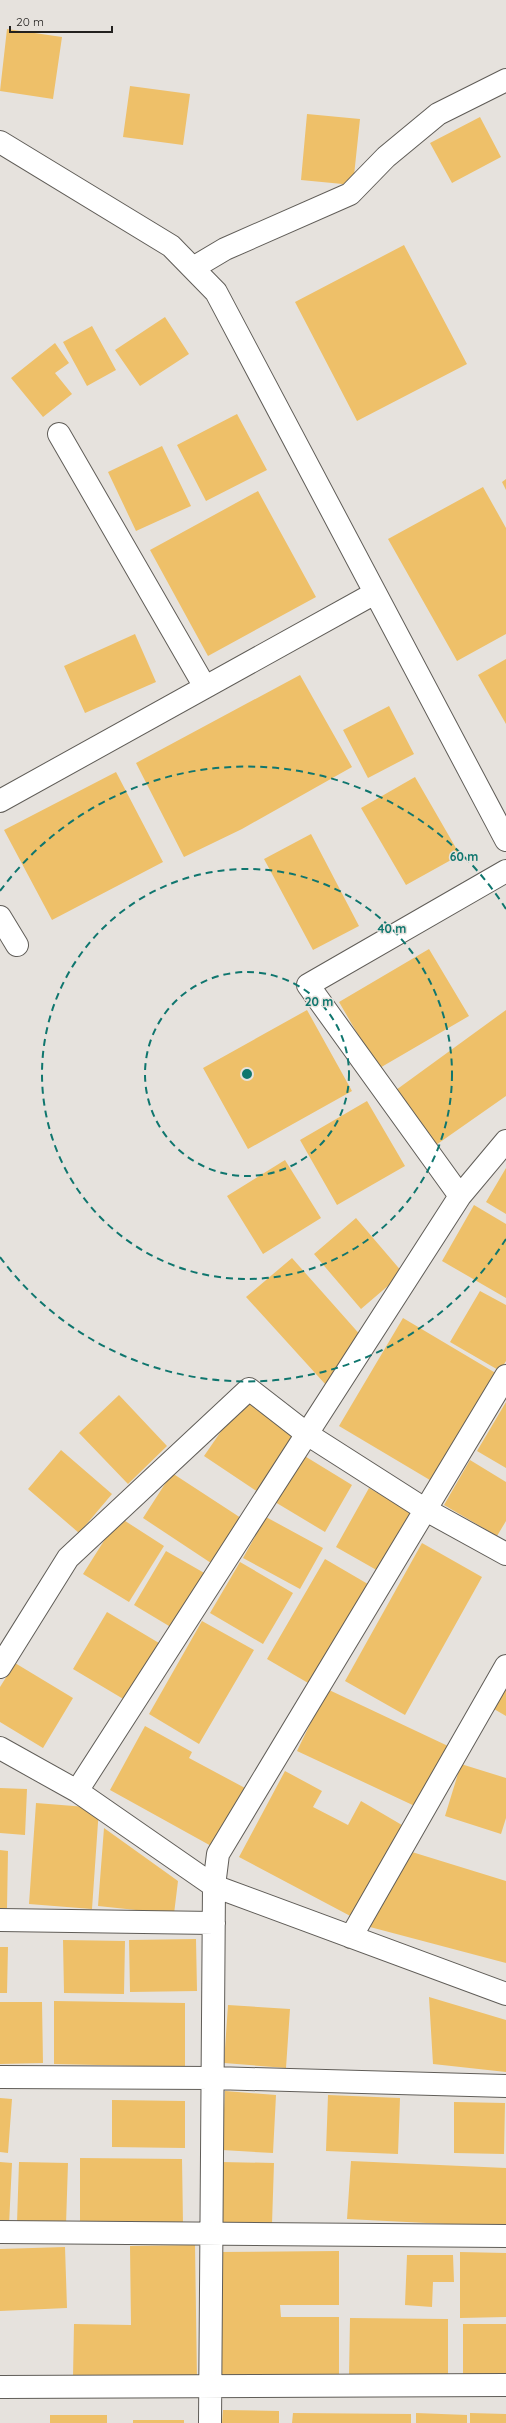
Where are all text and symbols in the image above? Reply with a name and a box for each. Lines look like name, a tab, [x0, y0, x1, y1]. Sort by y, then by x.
scale bar	[10, 8, 112, 34]
text: 20 m	[16, 14, 44, 29]
text: 60 m	[450, 849, 478, 864]
text: 40 m	[378, 921, 406, 936]
text: 20 m	[305, 994, 333, 1009]
centre of rings	[240, 1067, 254, 1081]

